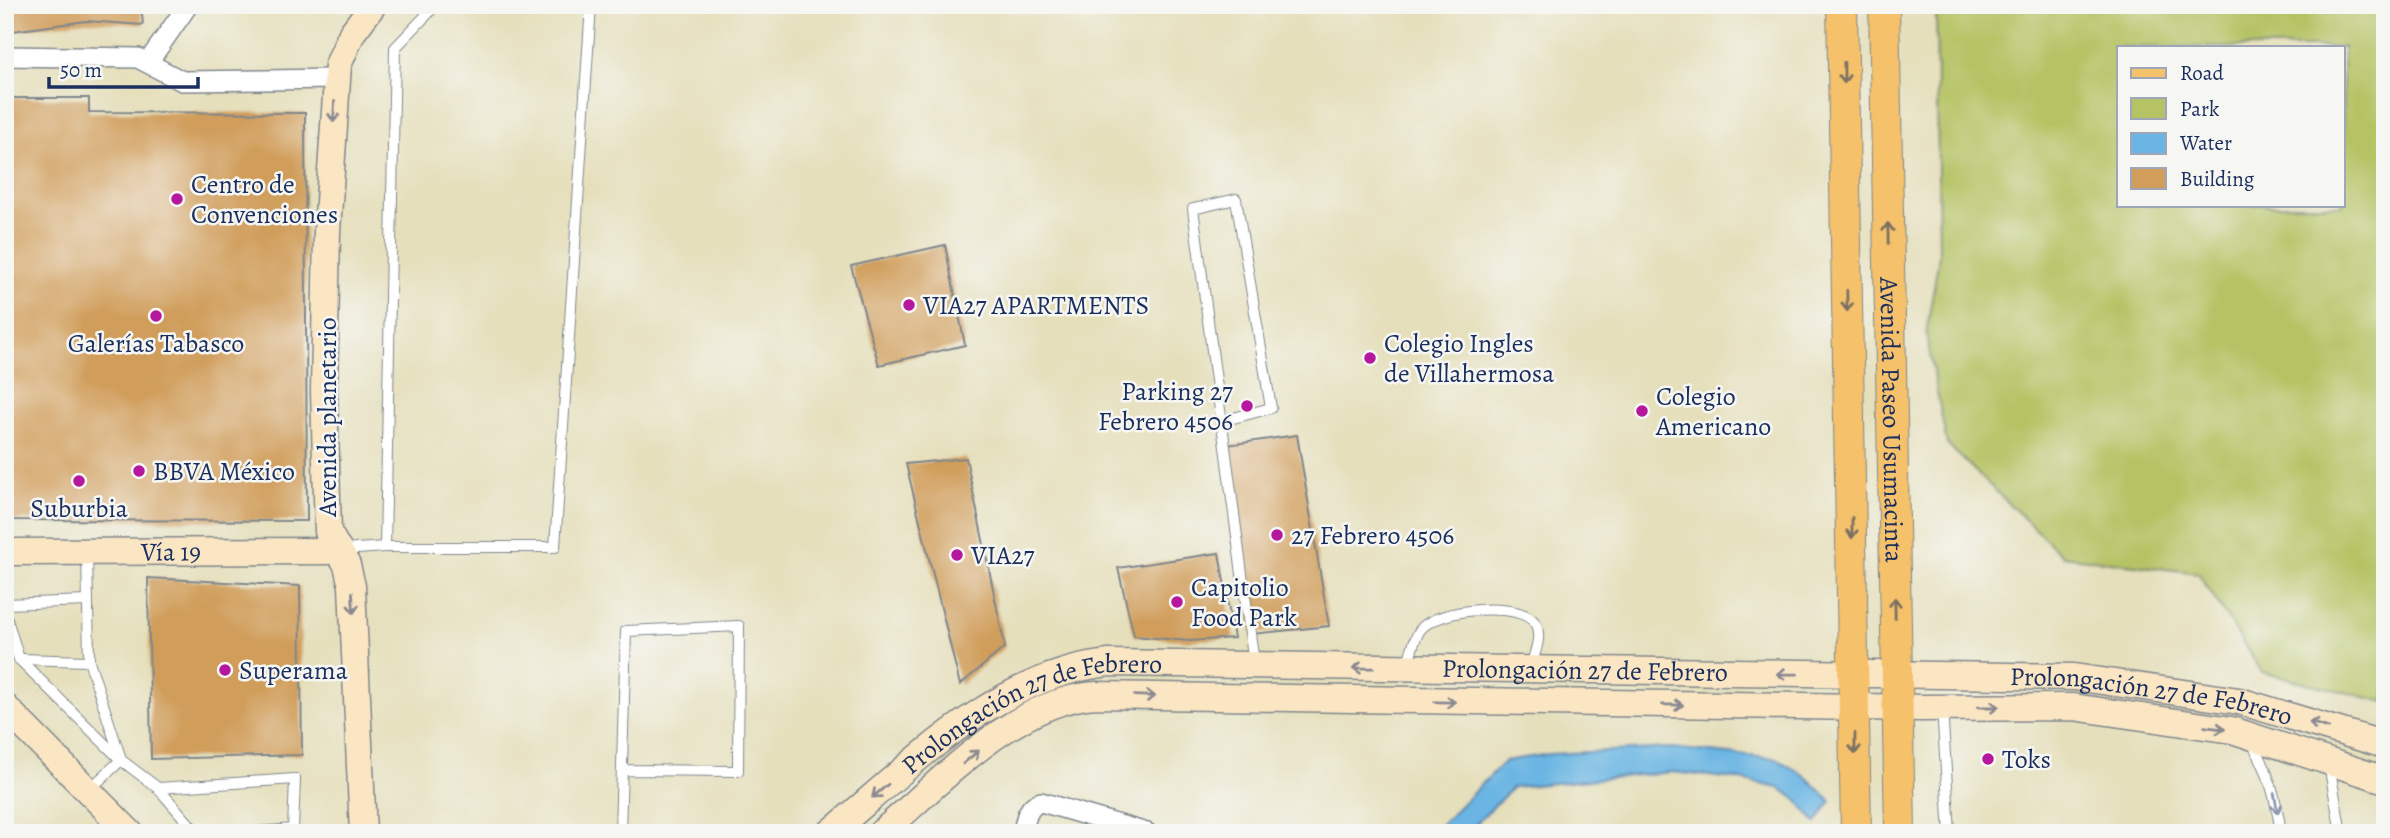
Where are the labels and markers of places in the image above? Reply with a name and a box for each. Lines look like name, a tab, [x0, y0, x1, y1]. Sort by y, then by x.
place label: Centro de Convenciones	[191, 167, 338, 232]
marker: Centro de Convenciones	[169, 191, 185, 207]
place label: VIA27 APARTMENTS	[922, 288, 1149, 323]
marker: VIA27 APARTMENTS	[901, 297, 917, 313]
marker: Galerías Tabasco	[148, 308, 164, 324]
place label: Galerías Tabasco	[68, 326, 244, 361]
place label: Colegio Ingles de Villahermosa	[1384, 326, 1554, 391]
marker: Colegio Ingles de Villahermosa	[1362, 350, 1378, 366]
place label: Parking 27 Febrero 4506	[1098, 374, 1233, 439]
place label: Colegio Americano	[1655, 379, 1771, 444]
marker: Parking 27 Febrero 4506	[1239, 398, 1255, 414]
marker: Colegio Americano	[1634, 403, 1650, 419]
place label: BBVA México	[153, 454, 295, 489]
marker: BBVA México	[131, 463, 147, 479]
marker: Suburbia	[71, 473, 87, 489]
place label: Suburbia	[30, 491, 128, 526]
place label: 27 Febrero 4506	[1291, 518, 1454, 553]
marker: 27 Febrero 4506	[1269, 527, 1285, 543]
place label: VIA27	[970, 538, 1035, 573]
marker: VIA27	[949, 547, 965, 563]
place label: Capitolio Food Park	[1191, 570, 1297, 635]
marker: Capitolio Food Park	[1169, 594, 1185, 610]
place label: Superama	[239, 653, 348, 688]
marker: Superama	[217, 662, 233, 678]
place label: Toks	[2002, 742, 2051, 777]
marker: Toks	[1980, 751, 1996, 767]

